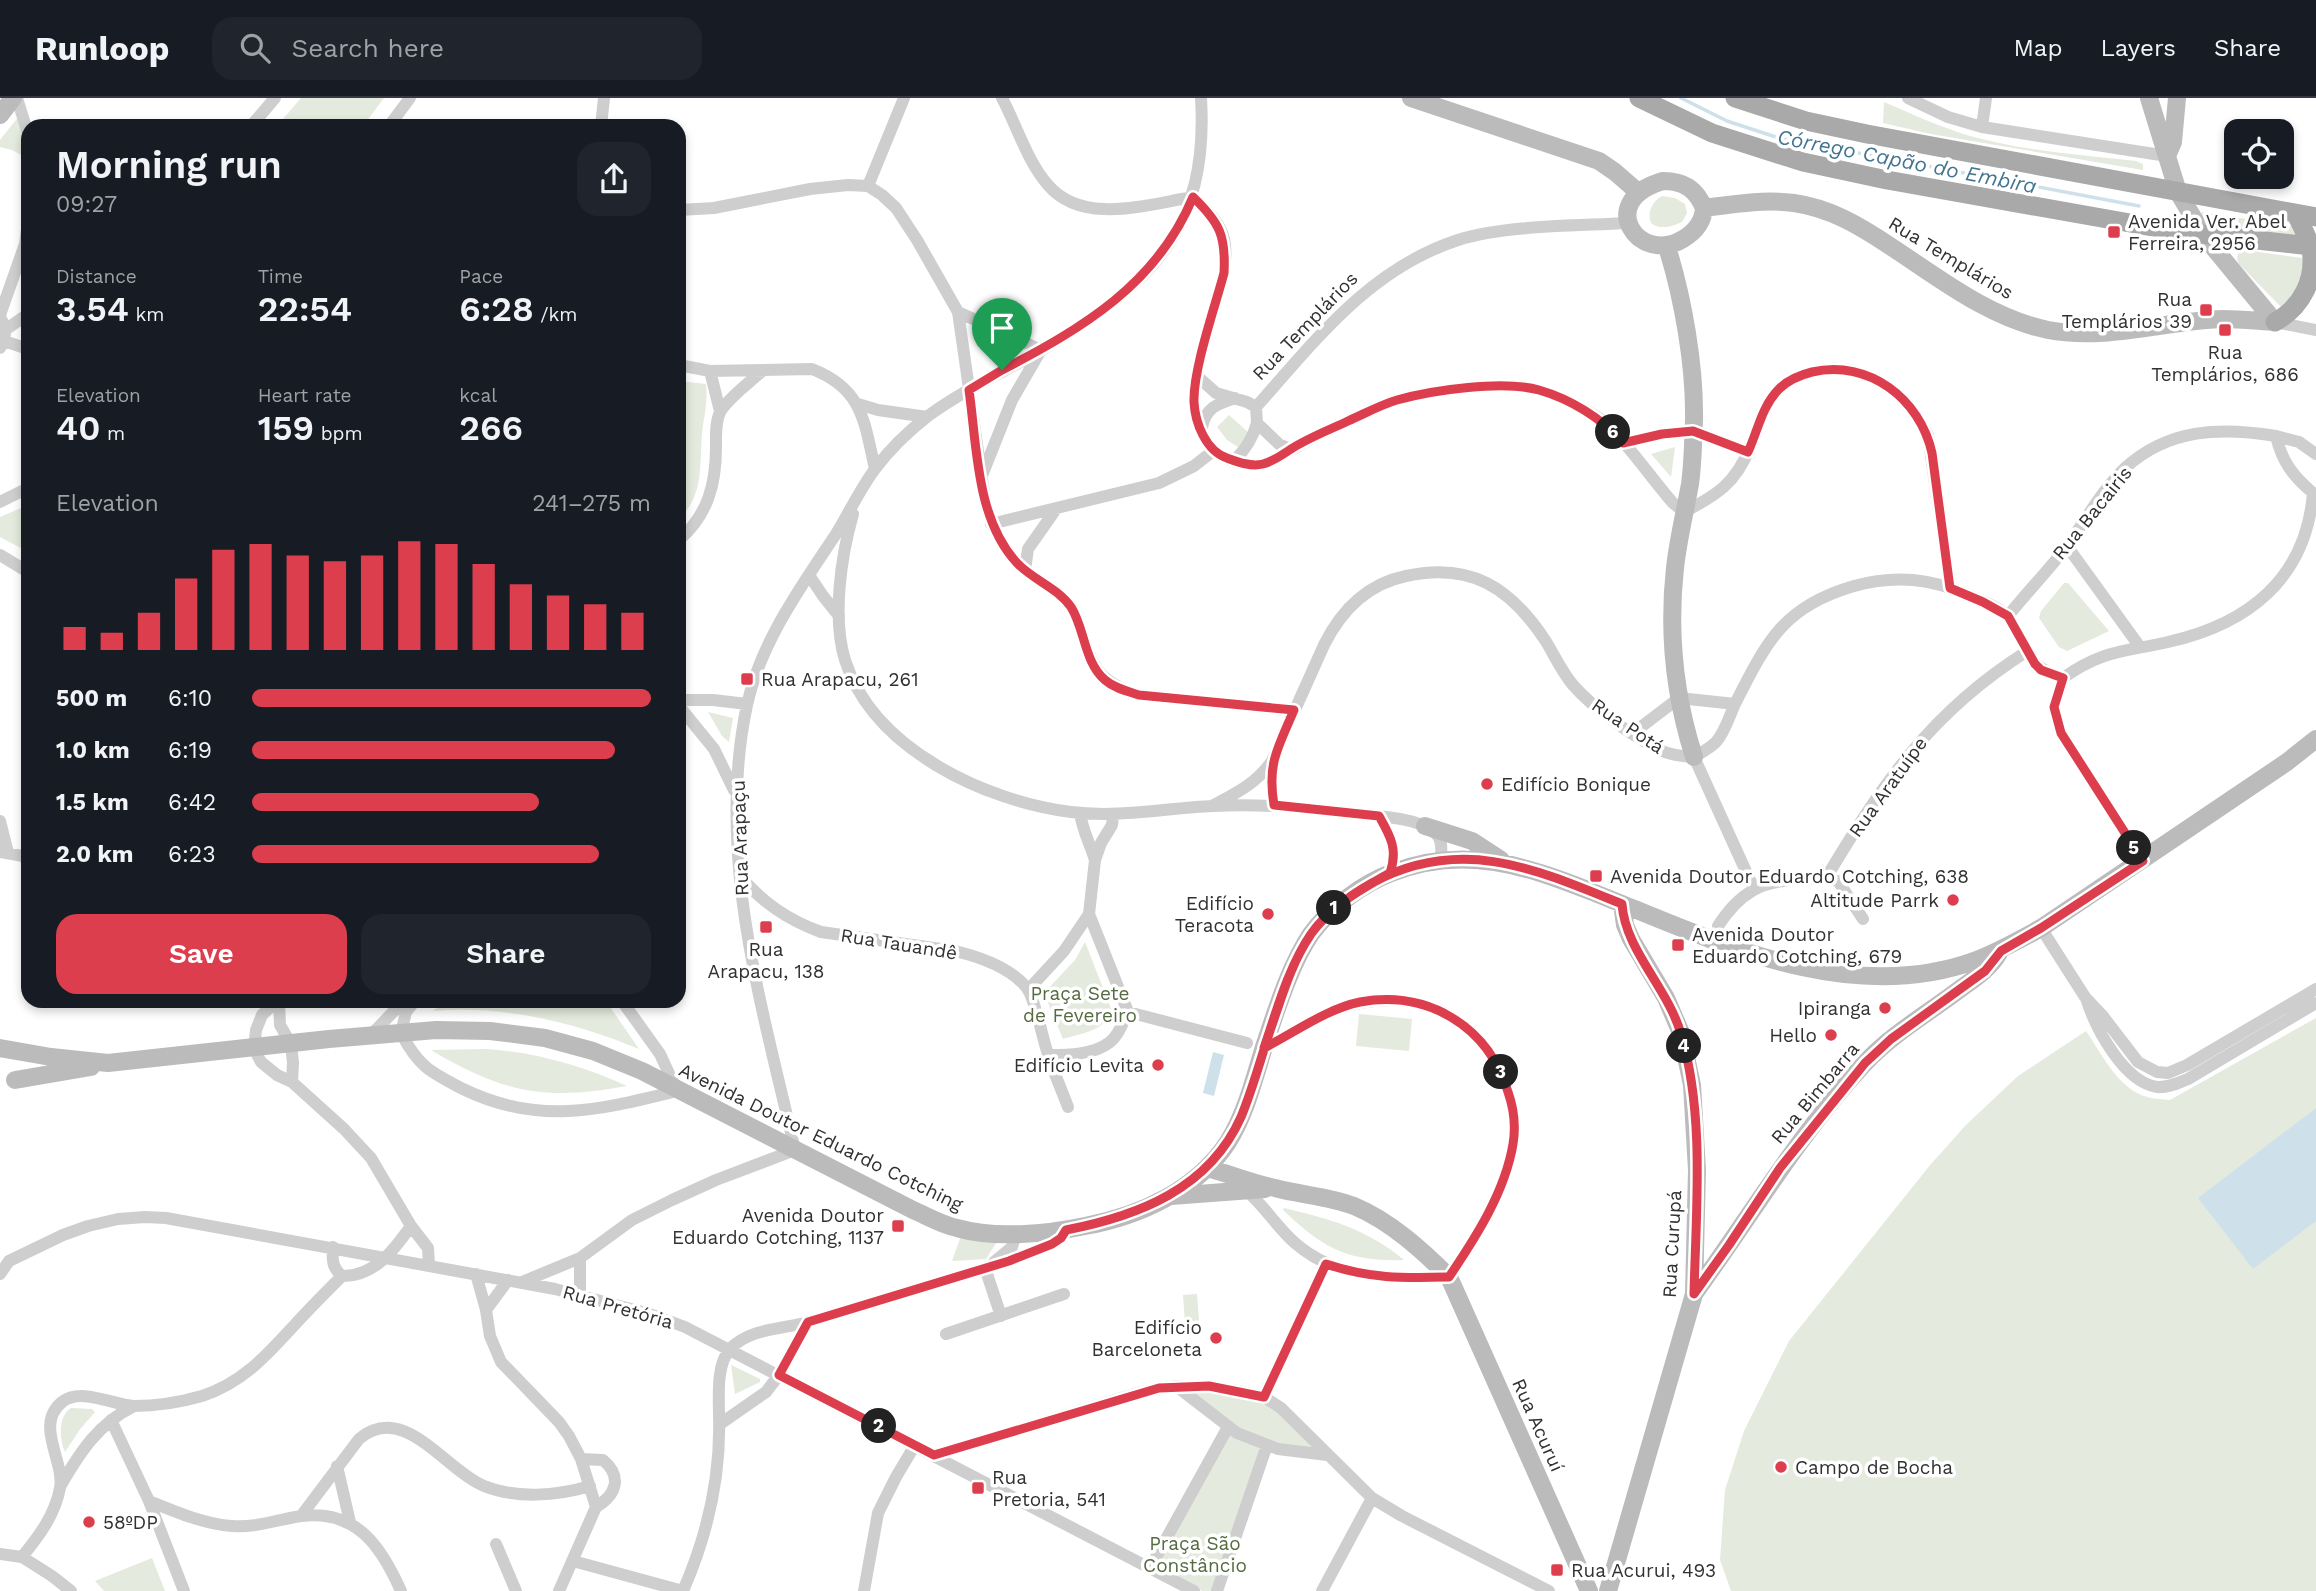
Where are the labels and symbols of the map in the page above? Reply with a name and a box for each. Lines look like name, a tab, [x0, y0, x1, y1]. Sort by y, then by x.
water label: Córrego Capão do Embira	[1775, 124, 2039, 198]
place label: Avenida Ver. Abel Ferreira, 2956	[2128, 210, 2286, 255]
street label: Rua Templários	[1884, 212, 2018, 304]
marker: Avenida Ver. Abel Ferreira, 2956	[2106, 224, 2122, 240]
street label: Rua Templários	[1248, 267, 1362, 385]
place label: Rua Templários 39	[2062, 288, 2192, 333]
pin	[972, 298, 1032, 370]
marker: Rua Templários 39	[2198, 302, 2214, 318]
marker: Rua Templários, 686	[2217, 322, 2233, 338]
place label: Rua Templários, 686	[2151, 341, 2299, 386]
pin: 6	[1596, 414, 1630, 450]
street label: Rua Bacairis	[2047, 462, 2137, 564]
place label: Rua Arapacu, 261	[761, 668, 919, 691]
marker: Rua Arapacu, 261	[739, 671, 755, 687]
street label: Rua Potá	[1587, 693, 1669, 759]
street label: Rua Aratuípe	[1844, 732, 1932, 842]
place label: Edifício Bonique	[1501, 773, 1651, 796]
marker: Edifício Bonique	[1479, 776, 1495, 792]
street label: Rua Arapaçu	[726, 780, 754, 896]
pin: 5	[2116, 830, 2152, 866]
place label: Avenida Doutor Eduardo Cotching, 638	[1610, 865, 1969, 888]
marker: Avenida Doutor Eduardo Cotching, 638	[1588, 868, 1604, 884]
place label: Altitude Parrk	[1810, 889, 1939, 912]
pin: 1	[1316, 890, 1352, 926]
place label: Edifício Teracota	[1175, 892, 1254, 937]
marker: Altitude Parrk	[1945, 892, 1961, 908]
marker: Edifício Teracota	[1260, 906, 1276, 922]
marker: Rua Arapacu, 138	[758, 919, 774, 935]
street label: Rua Tauandê	[839, 923, 959, 965]
place label: Avenida Doutor Eduardo Cotching, 679	[1692, 923, 1902, 968]
marker: Avenida Doutor Eduardo Cotching, 679	[1670, 937, 1686, 953]
place label: Rua Arapacu, 138	[707, 938, 825, 983]
park label: Praça Sete de Fevereiro	[1023, 982, 1137, 1027]
place label: Ipiranga	[1798, 997, 1871, 1020]
marker: Ipiranga	[1877, 1000, 1893, 1016]
place label: Hello	[1769, 1024, 1817, 1047]
marker: Hello	[1823, 1027, 1839, 1043]
pin: 4	[1666, 1028, 1702, 1063]
street label: Rua Bimbarra	[1766, 1037, 1864, 1148]
place label: Edifício Levita	[1014, 1054, 1144, 1077]
pin: 3	[1484, 1054, 1518, 1090]
marker: Edifício Levita	[1150, 1057, 1166, 1073]
street label: Avenida Doutor Eduardo Cotching	[675, 1058, 968, 1216]
street label: Rua Curupá	[1658, 1189, 1686, 1298]
place label: Avenida Doutor Eduardo Cotching, 1137	[672, 1204, 884, 1249]
marker: Avenida Doutor Eduardo Cotching, 1137	[890, 1218, 906, 1234]
street label: Rua Pretória	[560, 1280, 676, 1334]
place label: Edifício Barceloneta	[1091, 1316, 1202, 1361]
marker: Edifício Barceloneta	[1208, 1330, 1224, 1346]
street label: Rua Acuruí	[1507, 1375, 1569, 1475]
pin: 2	[862, 1408, 896, 1444]
place label: Campo de Bocha	[1795, 1456, 1953, 1479]
marker: Campo de Bocha	[1773, 1459, 1789, 1475]
place label: Rua Pretoria, 541	[992, 1466, 1106, 1511]
marker: Rua Pretoria, 541	[970, 1480, 986, 1496]
place label: 58ºDP	[103, 1511, 158, 1534]
marker: 58ºDP	[81, 1514, 97, 1530]
park label: Praça São Constâncio	[1143, 1532, 1247, 1577]
place label: Rua Acurui, 493	[1571, 1559, 1716, 1582]
marker: Rua Acurui, 493	[1549, 1562, 1565, 1578]

